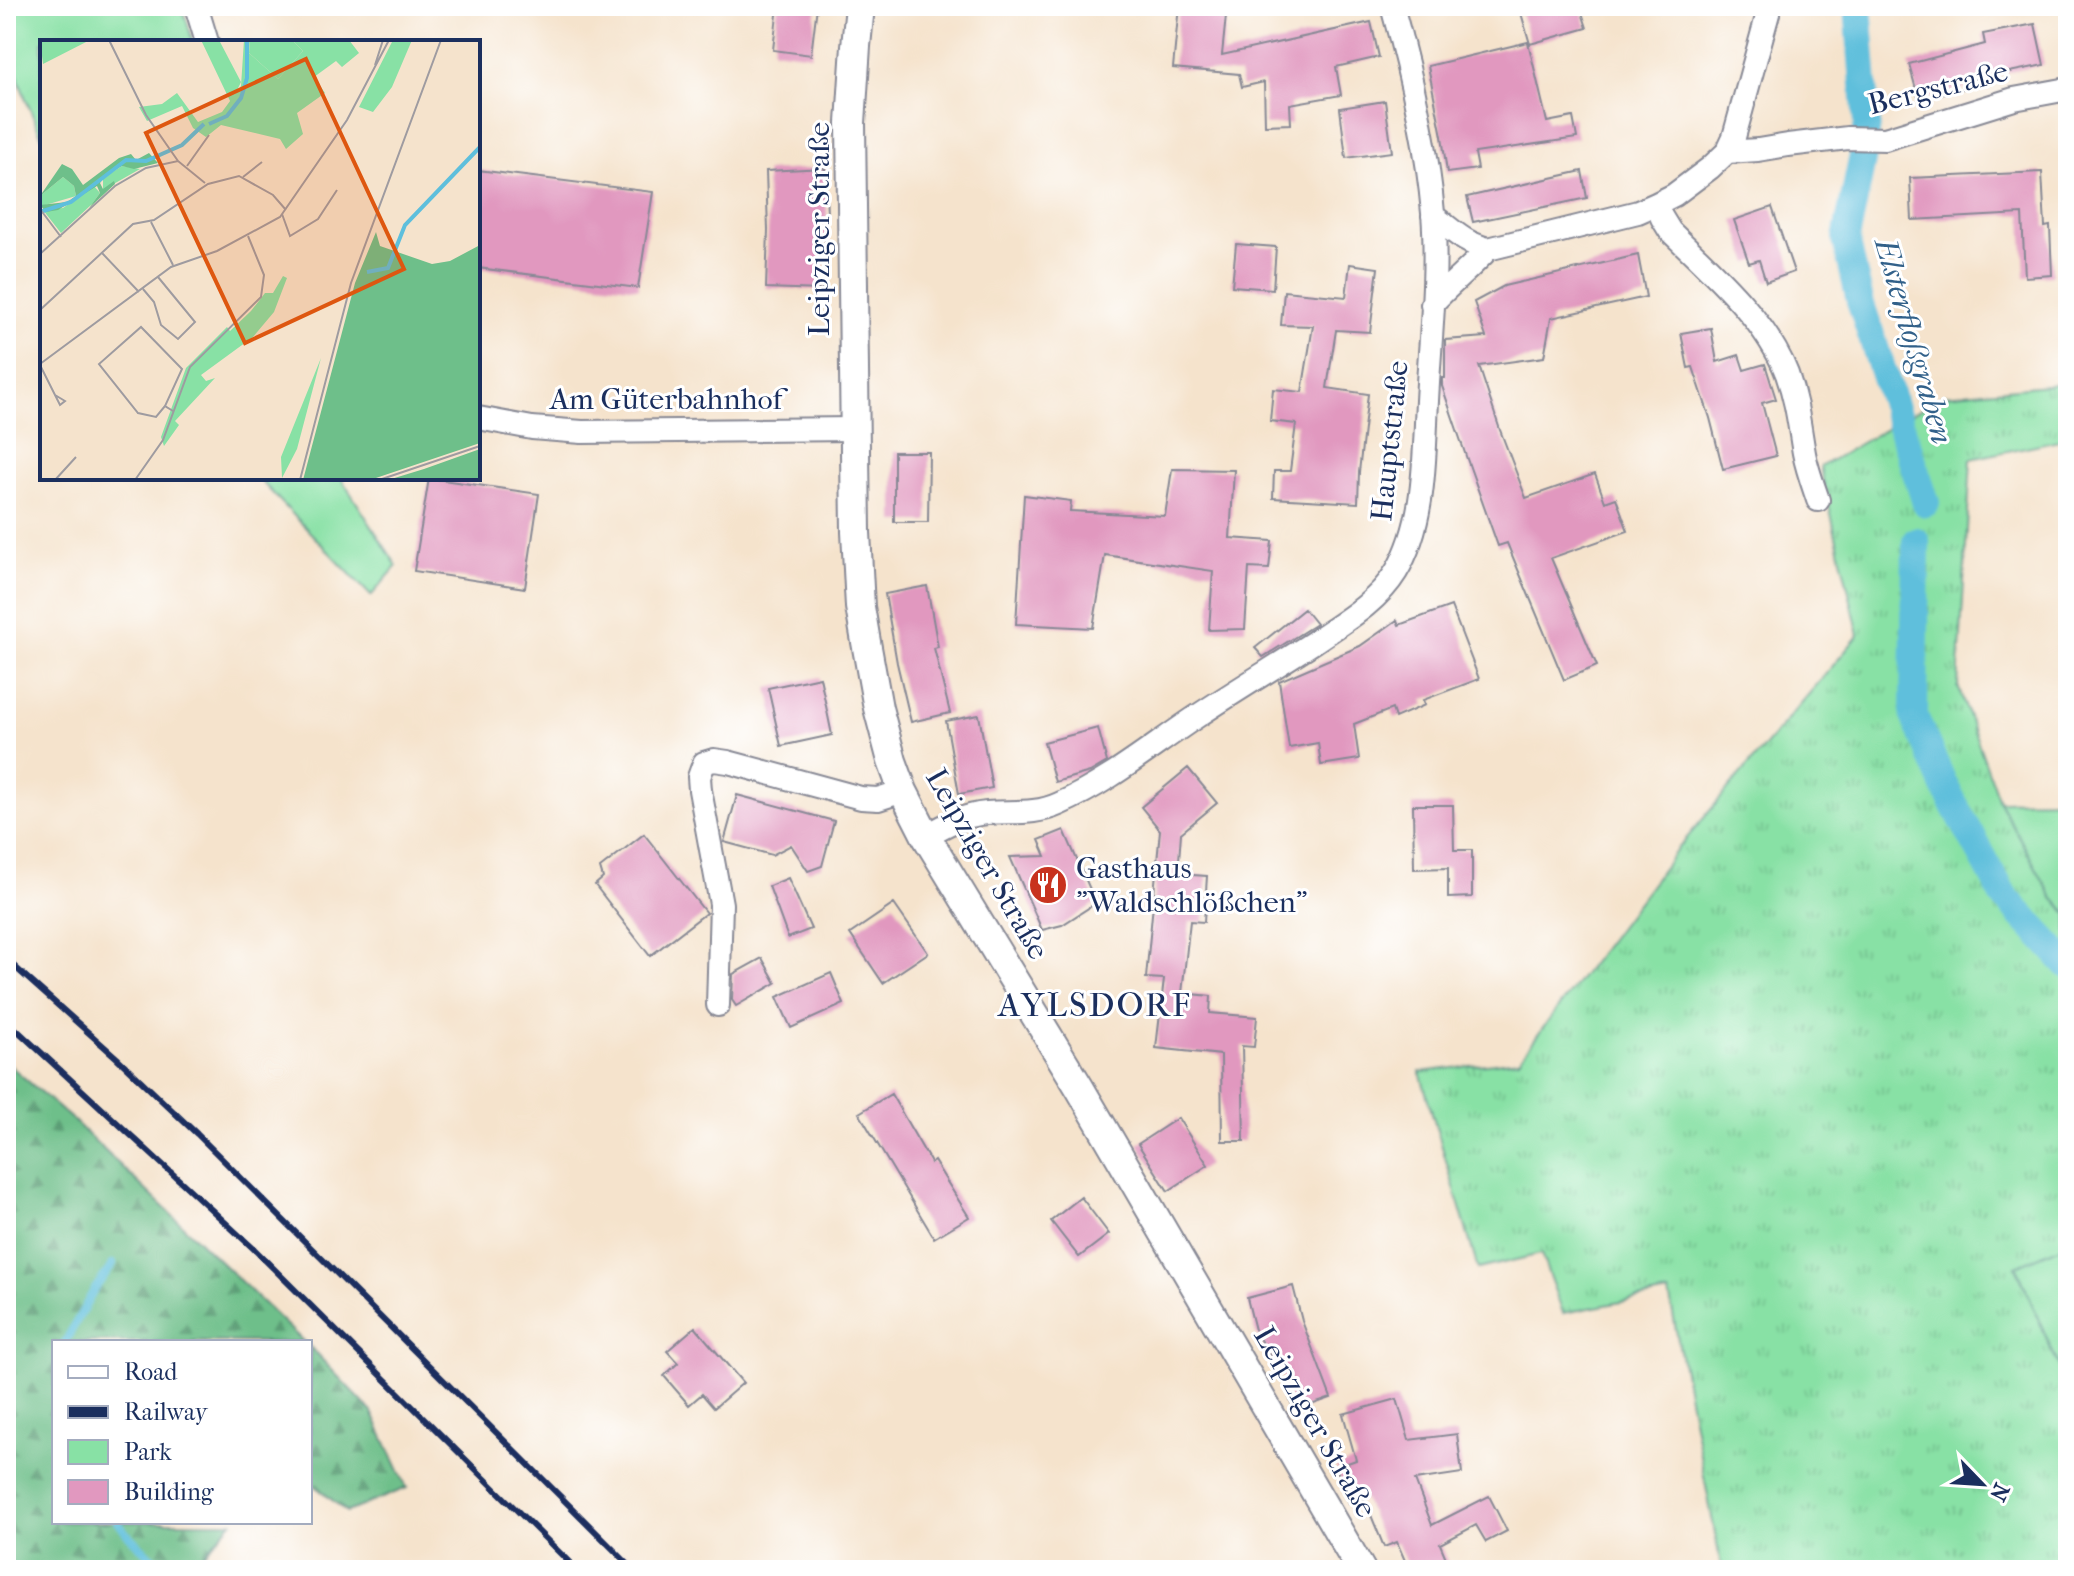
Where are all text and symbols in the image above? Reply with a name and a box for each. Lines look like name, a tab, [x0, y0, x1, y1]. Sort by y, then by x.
inset map	[40, 40, 480, 480]
street label: Bergstraße	[1865, 54, 2012, 122]
street label: Leipziger Straße	[802, 122, 837, 336]
water label: Elsterfloßgraben	[1866, 232, 1961, 448]
street label: Hauptstraße	[1364, 359, 1416, 523]
street label: Am Güterbahnhof	[549, 382, 788, 417]
street label: Leipziger Straße	[918, 762, 1056, 966]
place label: Gasthaus "Waldschlößchen"	[1076, 851, 1307, 920]
restaurant icon: Gasthaus "Waldschlößchen"	[1027, 864, 1069, 906]
district label: AYLSDORF	[996, 985, 1192, 1025]
street label: Leipziger Straße	[1246, 1320, 1384, 1524]
legend	[52, 1340, 312, 1524]
text: Road	[124, 1358, 178, 1386]
text: Railway	[124, 1398, 209, 1426]
text: Park	[124, 1438, 172, 1466]
north arrow	[1942, 1444, 2022, 1524]
text: Building	[124, 1478, 215, 1506]
text: N	[1984, 1479, 2015, 1505]

